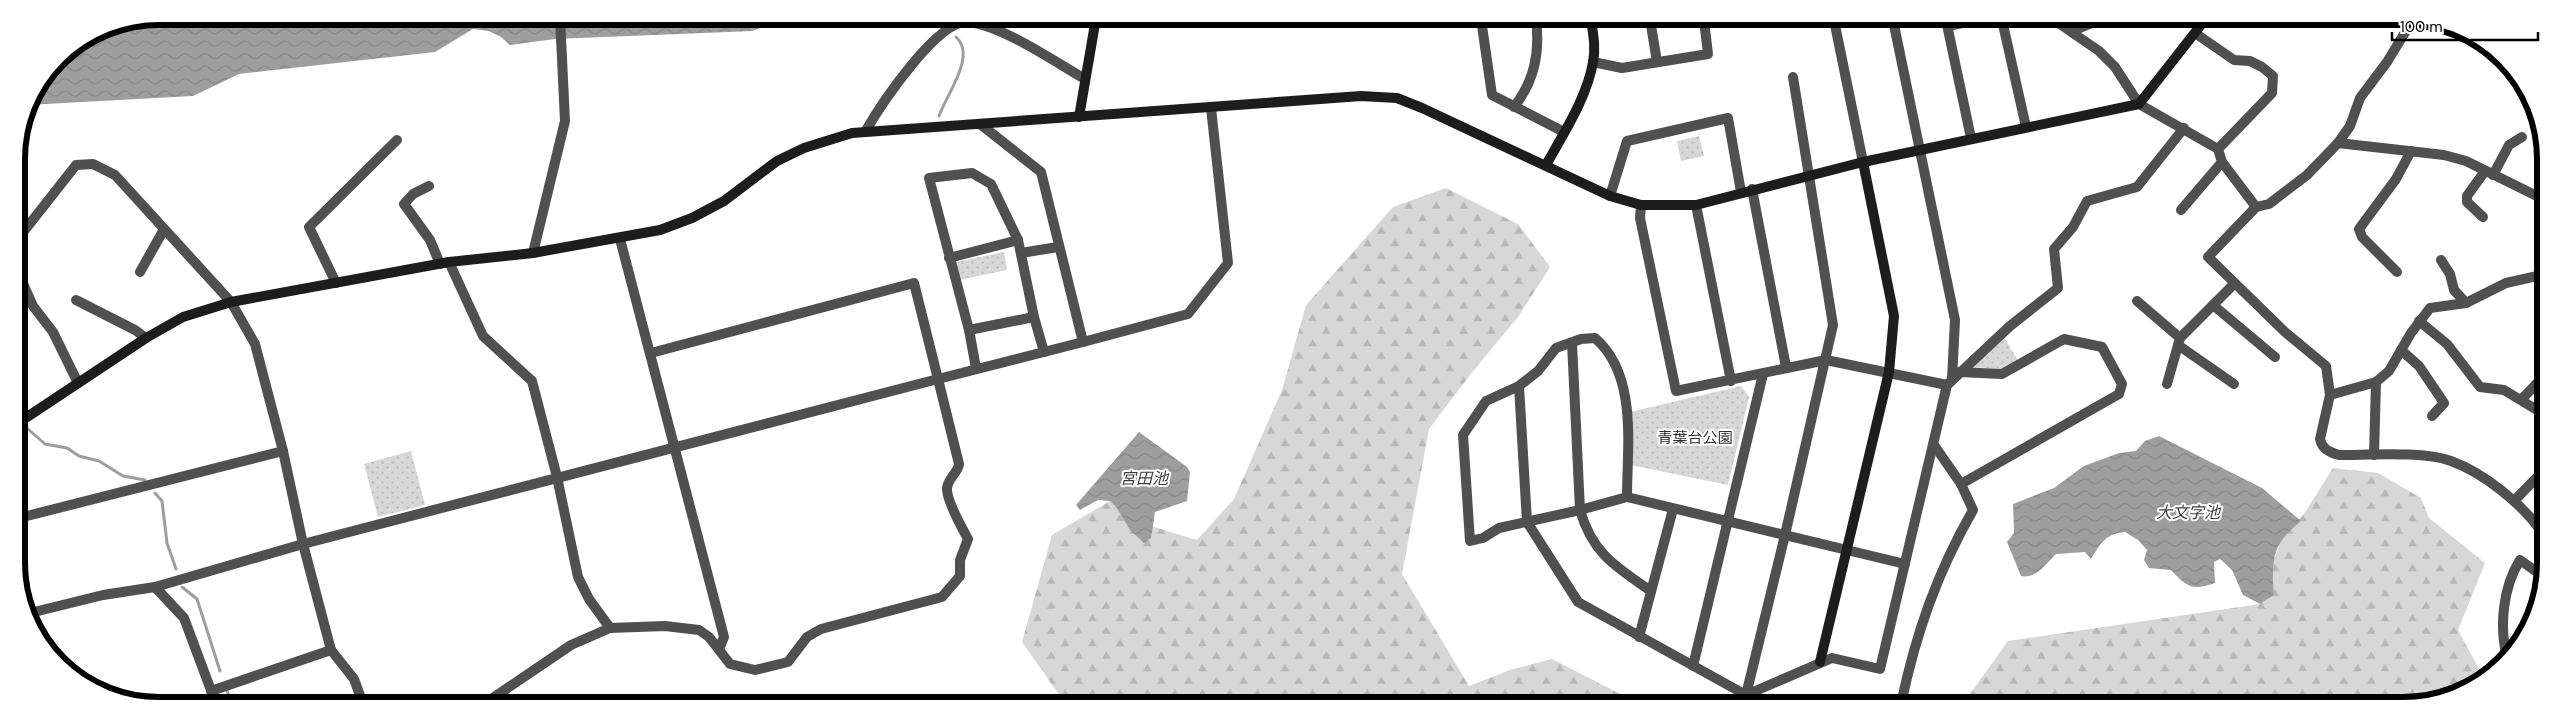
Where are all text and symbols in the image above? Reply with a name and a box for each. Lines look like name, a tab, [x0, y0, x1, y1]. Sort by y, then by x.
scale bar	[2392, 10, 2538, 42]
text: 100 m	[2400, 17, 2443, 37]
park label: 青葉台公園	[1657, 428, 1733, 448]
water label: 宮田池	[1120, 468, 1170, 489]
water label: 大文字池	[2156, 502, 2222, 523]

